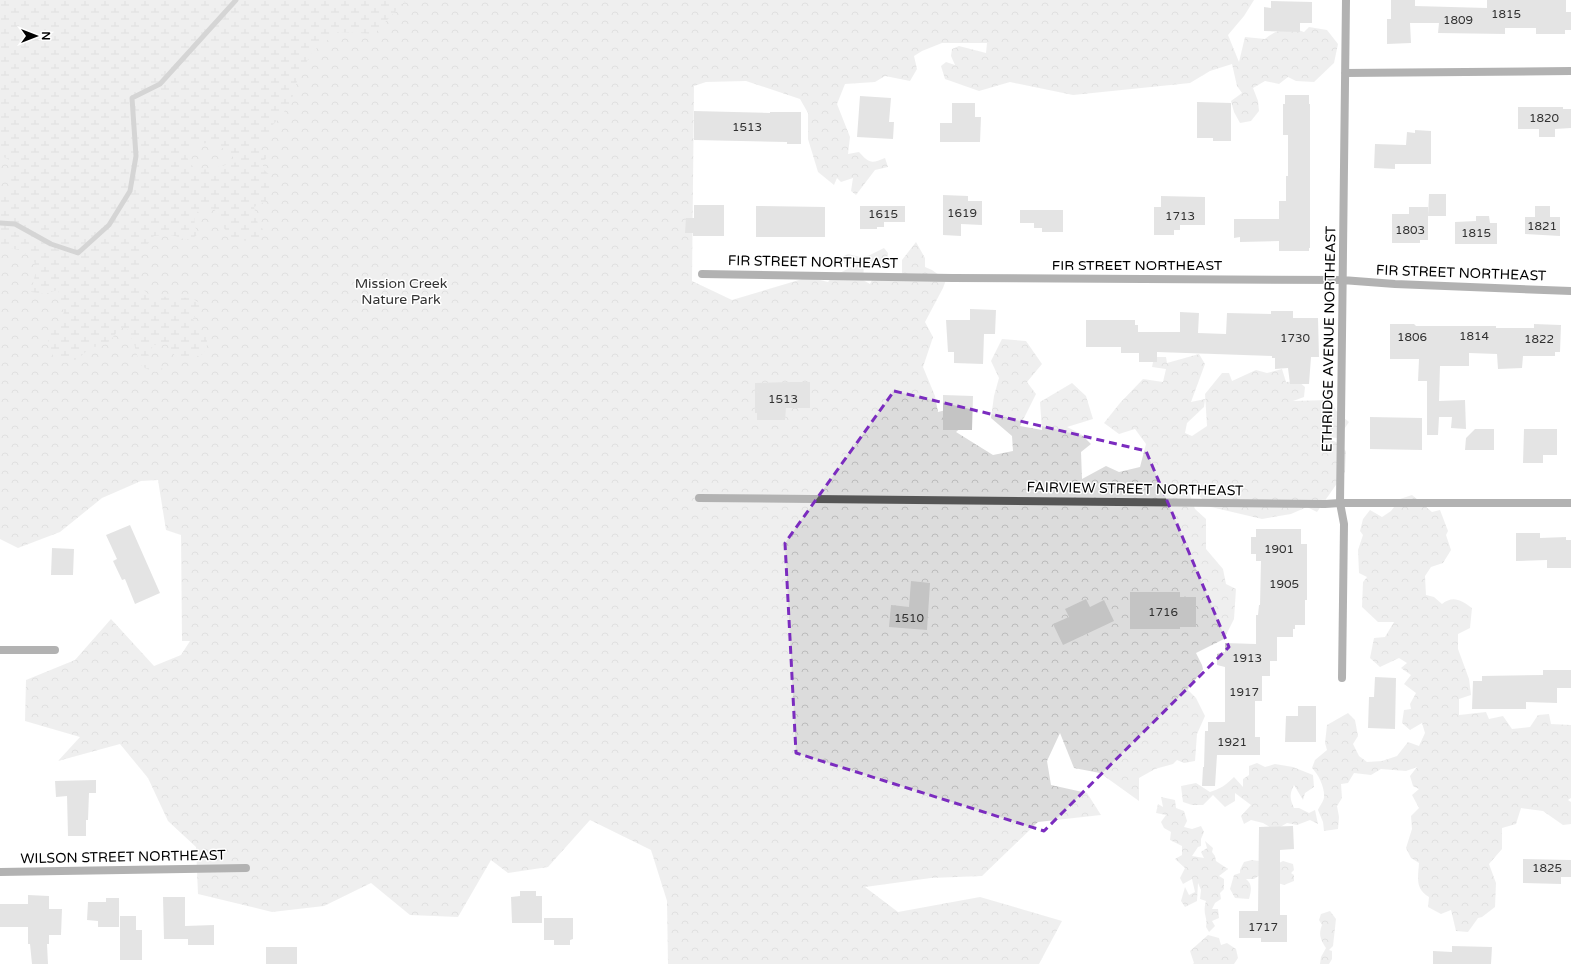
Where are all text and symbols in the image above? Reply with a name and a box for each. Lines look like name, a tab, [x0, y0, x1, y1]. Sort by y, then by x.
house number: 1815	[1491, 7, 1521, 21]
house number: 1809	[1443, 13, 1473, 27]
north arrow	[16, 16, 56, 56]
text: N	[39, 32, 52, 40]
house number: 1820	[1529, 111, 1560, 125]
house number: 1513	[732, 120, 762, 134]
house number: 1619	[947, 206, 977, 220]
house number: 1615	[868, 207, 898, 221]
house number: 1713	[1165, 209, 1195, 223]
house number: 1821	[1527, 219, 1557, 233]
house number: 1803	[1395, 223, 1425, 237]
street label: ETHRIDGE AVENUE NORTHEAST	[1319, 225, 1339, 452]
house number: 1815	[1461, 226, 1491, 240]
street label: FIR STREET NORTHEAST	[728, 252, 899, 272]
street label: FIR STREET NORTHEAST	[1052, 257, 1223, 274]
street label: FIR STREET NORTHEAST	[1376, 262, 1547, 284]
park label: Mission Creek Nature Park	[355, 275, 448, 308]
house number: 1814	[1459, 329, 1490, 343]
house number: 1806	[1397, 330, 1427, 344]
house number: 1730	[1280, 331, 1311, 345]
house number: 1822	[1524, 332, 1554, 346]
house number: 1513	[768, 392, 798, 406]
street label: FAIRVIEW STREET NORTHEAST	[1026, 479, 1244, 499]
house number: 1901	[1264, 542, 1294, 556]
house number: 1905	[1269, 577, 1299, 591]
house number: 1716	[1148, 605, 1178, 619]
house number: 1510	[894, 611, 925, 625]
house number: 1913	[1232, 651, 1262, 665]
house number: 1917	[1229, 685, 1259, 699]
house number: 1921	[1217, 735, 1247, 749]
street label: WILSON STREET NORTHEAST	[20, 847, 226, 867]
house number: 1825	[1532, 861, 1562, 875]
house number: 1717	[1248, 920, 1278, 934]

